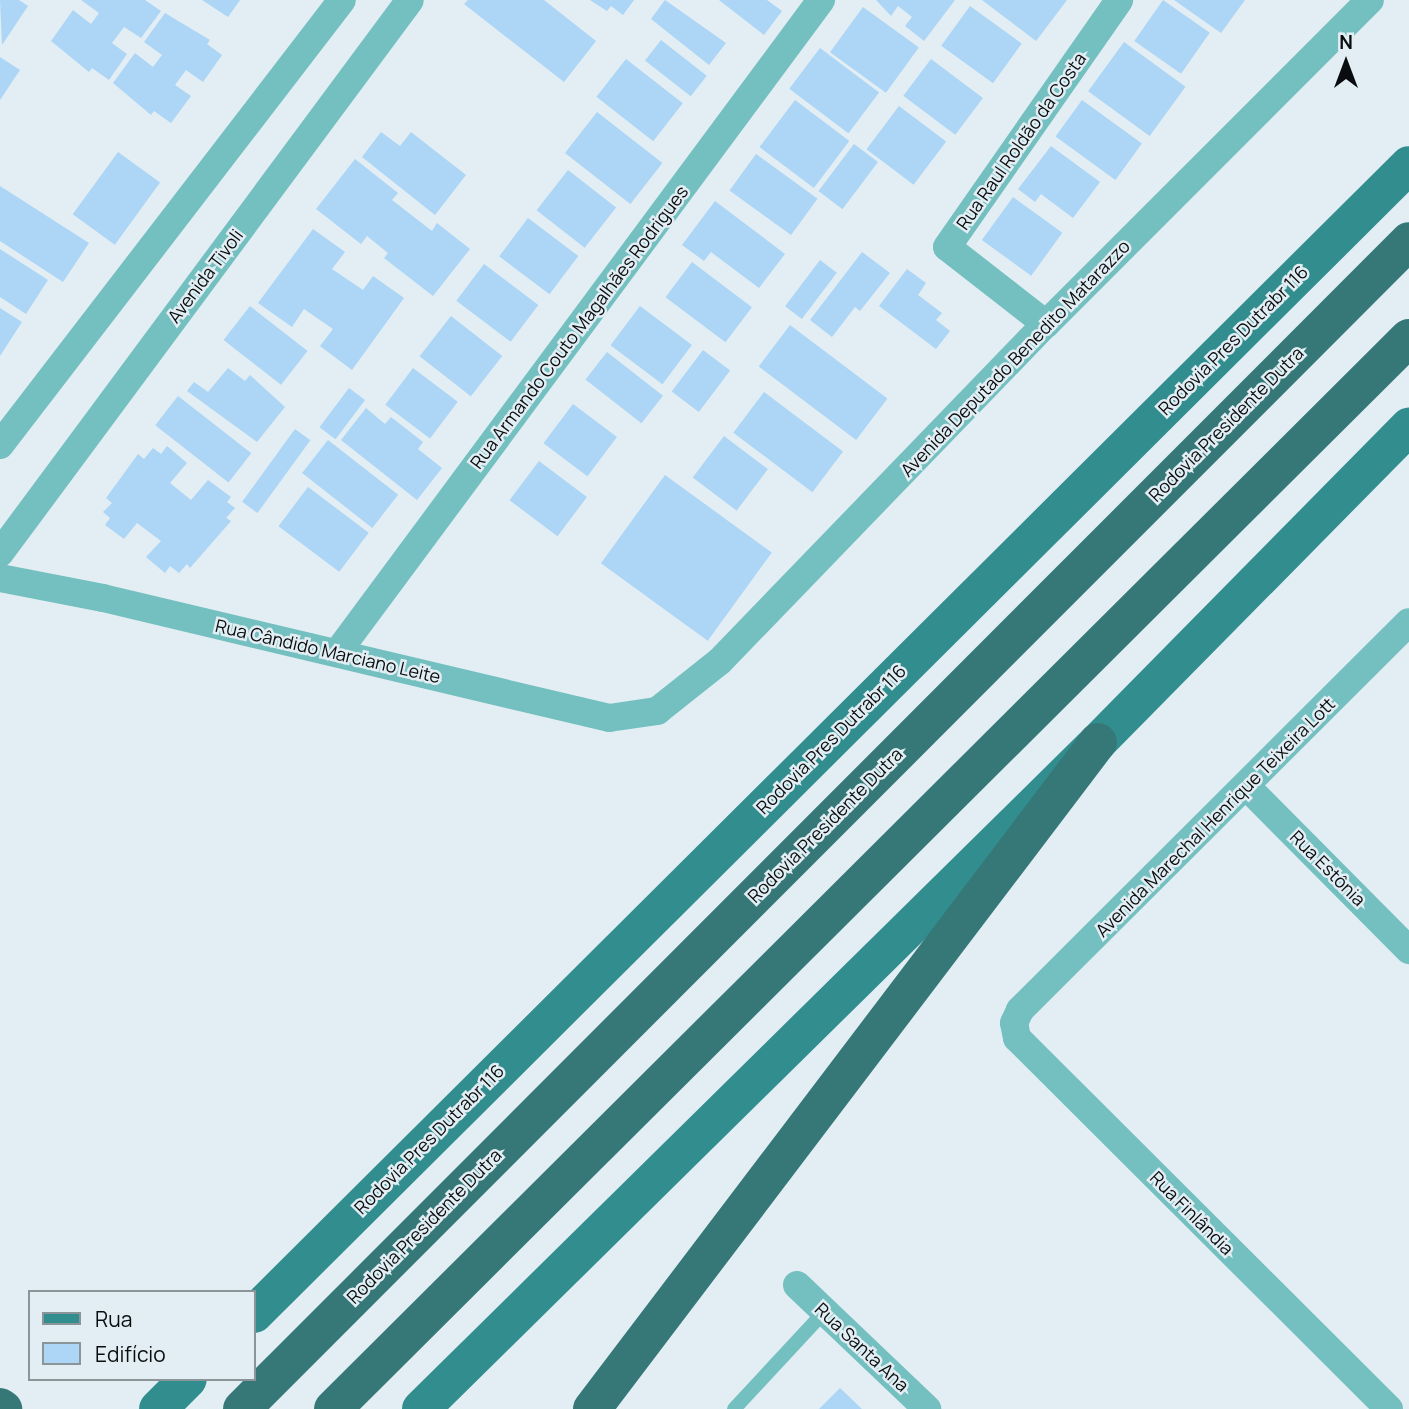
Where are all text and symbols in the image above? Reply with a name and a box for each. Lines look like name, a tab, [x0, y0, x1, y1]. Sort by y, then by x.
north arrow	[1311, 28, 1381, 98]
text: N	[1339, 29, 1353, 55]
street label: Rua Raul Roldão da Costa	[952, 48, 1090, 234]
street label: Rua Armando Couto Magalhães Rodrigues	[465, 181, 693, 473]
street label: Avenida Tivoli	[163, 225, 247, 327]
street label: Avenida Deputado Benedito Matarazzo	[896, 235, 1134, 481]
street label: Rodovia Pres Dutrabr 116	[1154, 261, 1312, 419]
street label: Rodovia Presidente Dutra	[1144, 342, 1308, 506]
street label: Rua Cândido Marciano Leite	[213, 615, 443, 687]
street label: Rodovia Pres Dutrabr 116	[752, 660, 910, 818]
street label: Avenida Marechal Henrique Teixeira Lott	[1091, 693, 1339, 941]
street label: Rodovia Presidente Dutra	[743, 743, 907, 907]
street label: Rua Estônia	[1286, 826, 1370, 910]
street label: Rodovia Pres Dutrabr 116	[350, 1060, 508, 1218]
street label: Rodovia Presidente Dutra	[342, 1144, 506, 1308]
street label: Rua Finlândia	[1146, 1167, 1238, 1259]
legend	[28, 1290, 256, 1381]
street label: Rua Santa Ana	[811, 1298, 913, 1396]
text: Rua	[95, 1305, 132, 1333]
text: Edifício	[95, 1340, 166, 1368]

